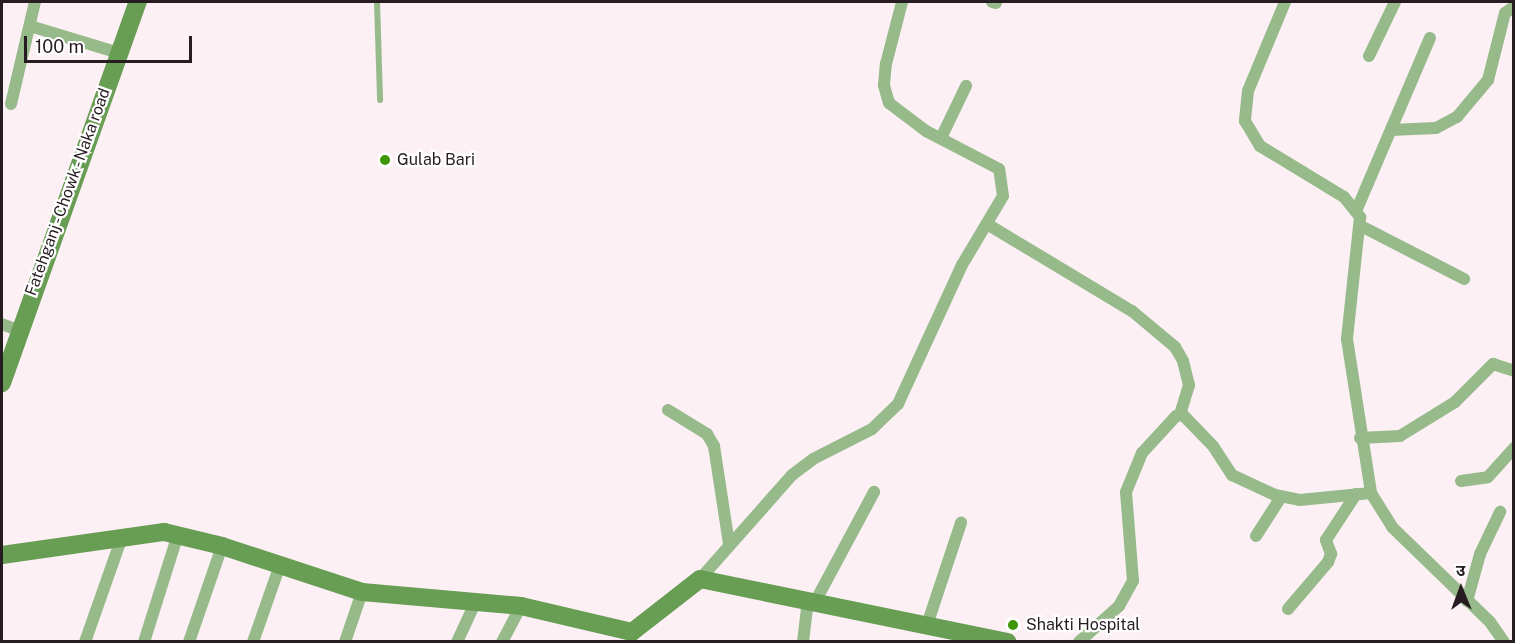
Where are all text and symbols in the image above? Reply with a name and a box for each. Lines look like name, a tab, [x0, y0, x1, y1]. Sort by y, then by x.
scale bar	[27, 24, 195, 62]
text: 100 m	[35, 36, 84, 57]
street label: Fatehganj - Chowk - Naka road	[20, 81, 116, 303]
place label: Gulab Bari	[397, 150, 475, 170]
marker: Gulab Bari	[378, 153, 392, 167]
north arrow	[1431, 559, 1491, 619]
text: उ	[1456, 561, 1466, 580]
place label: Shakti Hospital	[1026, 615, 1140, 635]
marker: Shakti Hospital	[1004, 616, 1022, 634]

